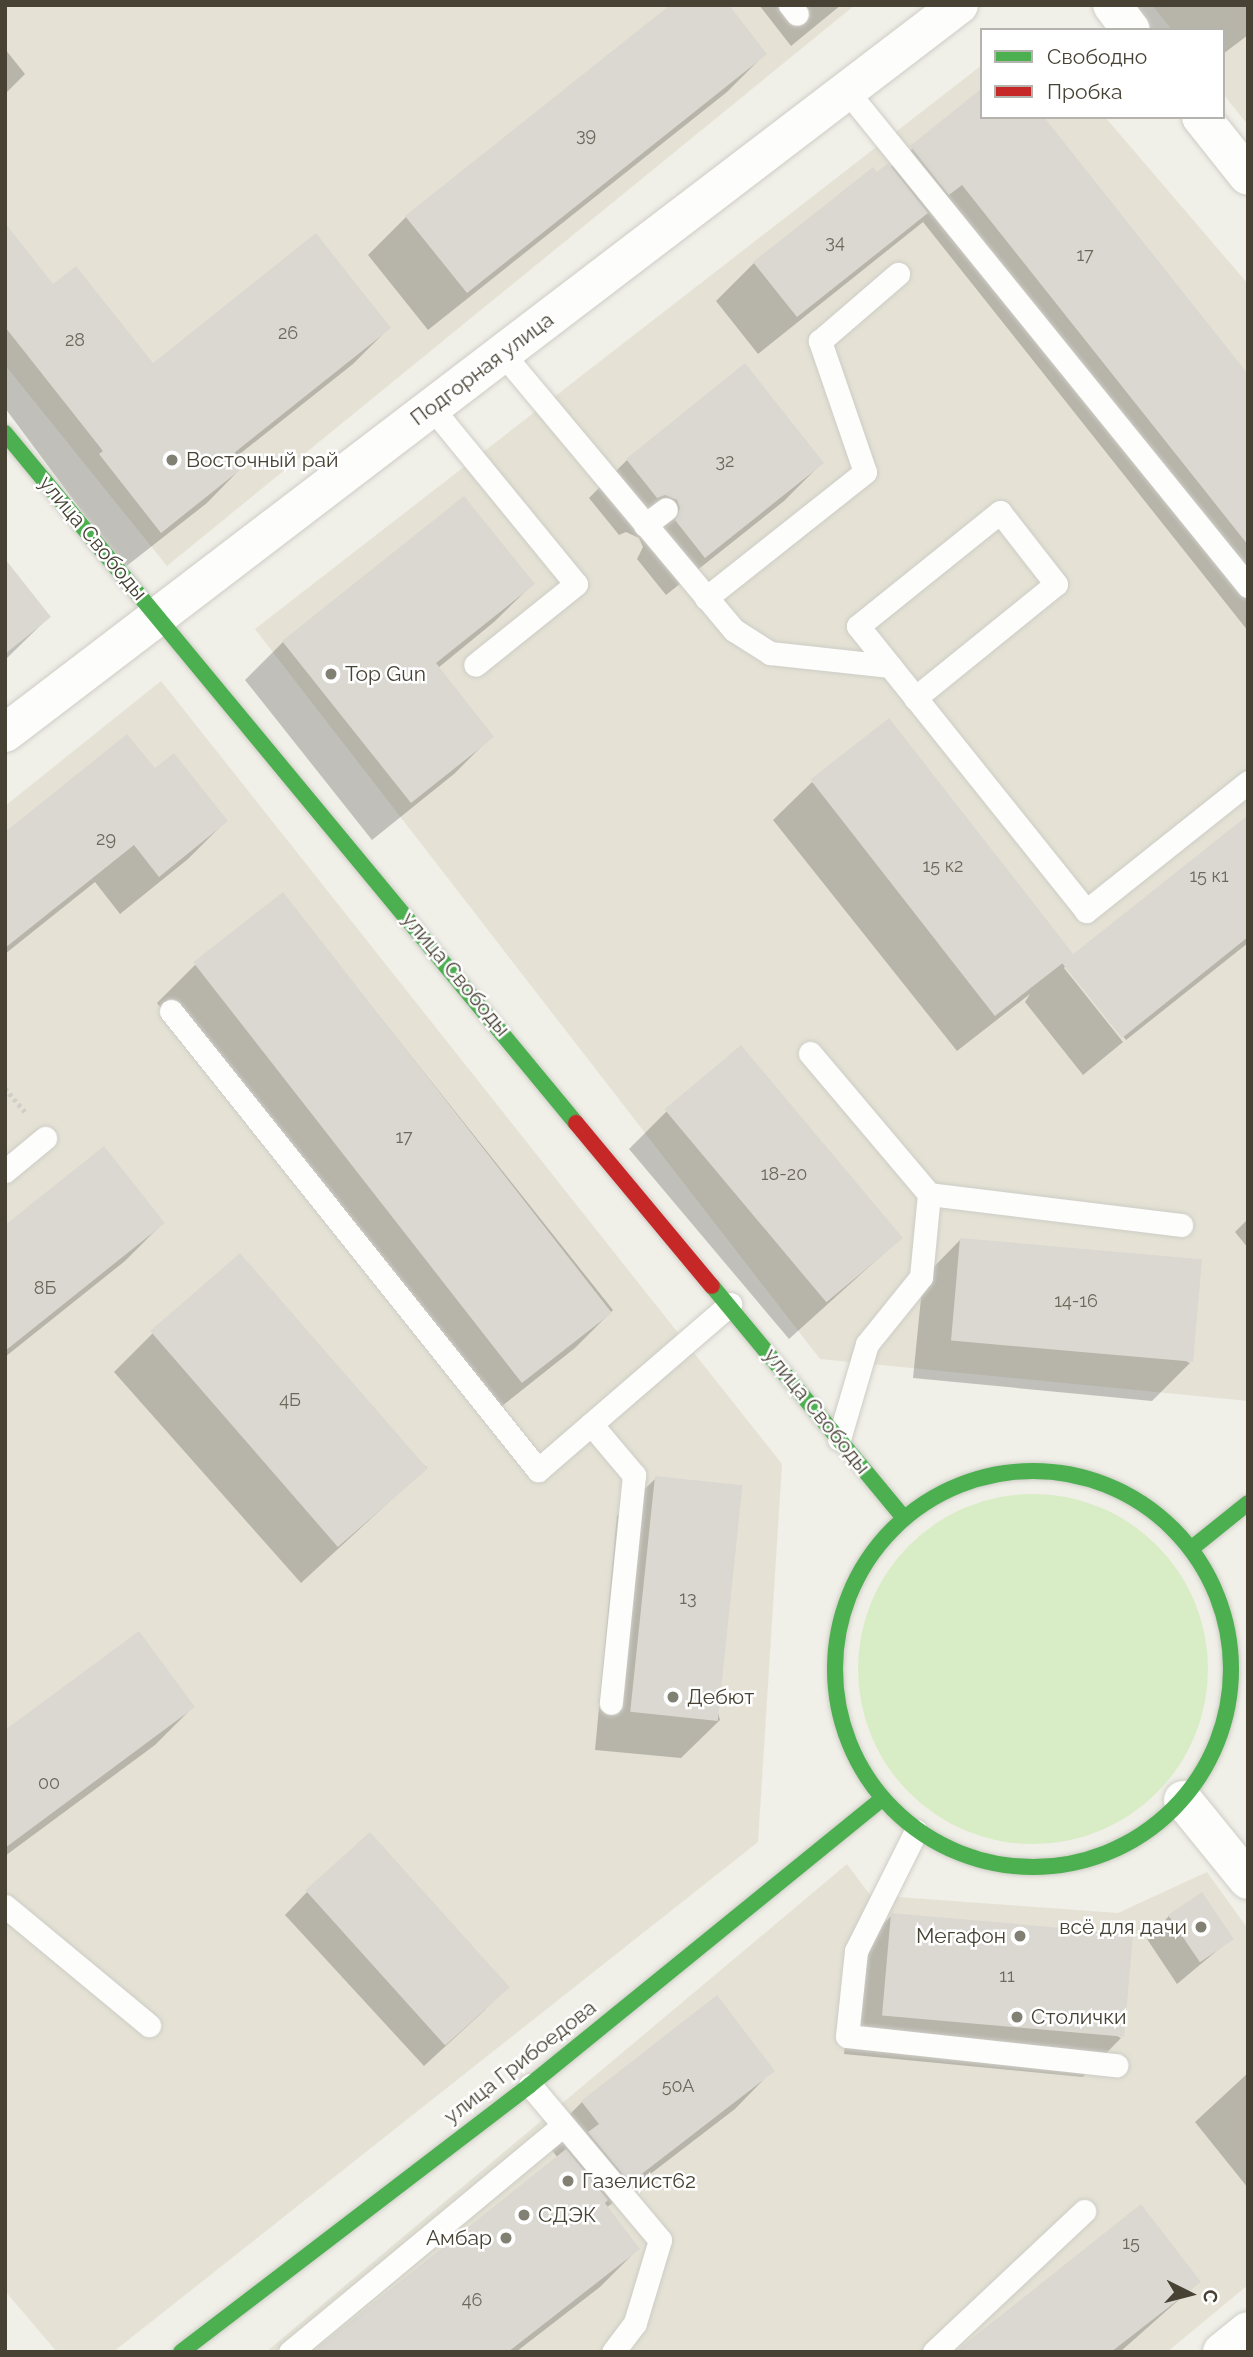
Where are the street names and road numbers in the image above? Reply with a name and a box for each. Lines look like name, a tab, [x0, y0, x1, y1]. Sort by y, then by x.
street label: Подгорная улица	[405, 307, 559, 431]
street label: улица Свободы	[34, 471, 152, 605]
street label: улица Свободы	[397, 907, 515, 1041]
street label: улица Свободы	[759, 1343, 875, 1479]
street label: улица Грибоедова	[439, 1995, 601, 2129]

